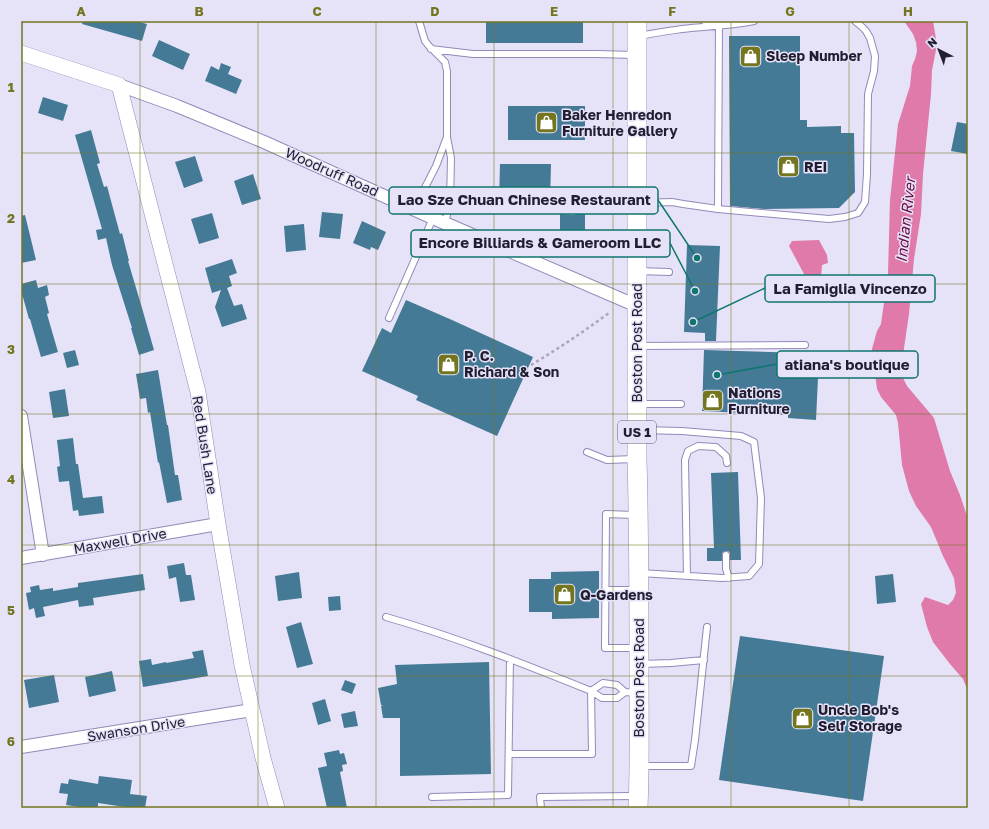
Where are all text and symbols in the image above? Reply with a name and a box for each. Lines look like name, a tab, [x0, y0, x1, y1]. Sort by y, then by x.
text: A	[76, 3, 86, 19]
text: B	[194, 3, 204, 19]
text: C	[312, 3, 322, 19]
text: D	[430, 3, 440, 19]
text: E	[550, 3, 558, 19]
text: F	[668, 3, 676, 19]
text: G	[785, 3, 795, 19]
text: H	[903, 3, 913, 19]
north arrow	[919, 30, 959, 70]
text: N	[925, 35, 939, 50]
shop icon: Sleep Number	[738, 43, 764, 69]
place label: Sleep Number	[766, 47, 863, 64]
text: 1	[8, 79, 15, 95]
place label: Baker Henredon Furniture Gallery	[562, 106, 678, 139]
shop icon: Baker Henredon Furniture Gallery	[533, 110, 559, 136]
street label: Woodruff Road	[283, 143, 382, 200]
shop icon: REI	[775, 154, 801, 180]
place label: REI	[804, 158, 827, 175]
water label: Indian River	[892, 174, 919, 263]
callout: Lao Sze Chuan Chinese Restaurant	[389, 187, 658, 214]
text: Lao Sze Chuan Chinese Restaurant	[397, 190, 651, 208]
text: 2	[7, 210, 15, 226]
callout: Encore Billiards & Gameroom LLC	[411, 230, 670, 257]
text: Encore Billiards & Gameroom LLC	[418, 233, 662, 251]
callout: La Famiglia Vincenzo	[765, 275, 935, 302]
text: La Famiglia Vincenzo	[773, 279, 927, 297]
street label: Boston Post Road	[628, 283, 645, 403]
text: 3	[7, 341, 15, 357]
place label: P. C. Richard & Son	[464, 347, 559, 380]
shop icon: P. C. Richard & Son	[435, 351, 461, 377]
callout: atiana's boutique	[777, 351, 918, 378]
text: atiana's boutique	[784, 355, 910, 373]
place label: Nations Furniture	[728, 384, 790, 417]
shop icon: Nations Furniture	[700, 388, 726, 414]
street label: Red Bush Lane	[189, 394, 222, 496]
road number: US 1	[618, 421, 656, 443]
text: 4	[7, 471, 15, 487]
street label: Maxwell Drive	[72, 524, 168, 557]
shop icon: Q-Gardens	[551, 582, 577, 608]
place label: Q-Gardens	[580, 586, 653, 603]
text: 5	[7, 602, 15, 618]
street label: Boston Post Road	[630, 618, 647, 738]
place label: Uncle Bob's Self Storage	[818, 701, 902, 734]
shop icon: Uncle Bob's Self Storage	[789, 705, 815, 731]
street label: Swanson Drive	[86, 712, 186, 745]
text: 6	[7, 733, 15, 749]

